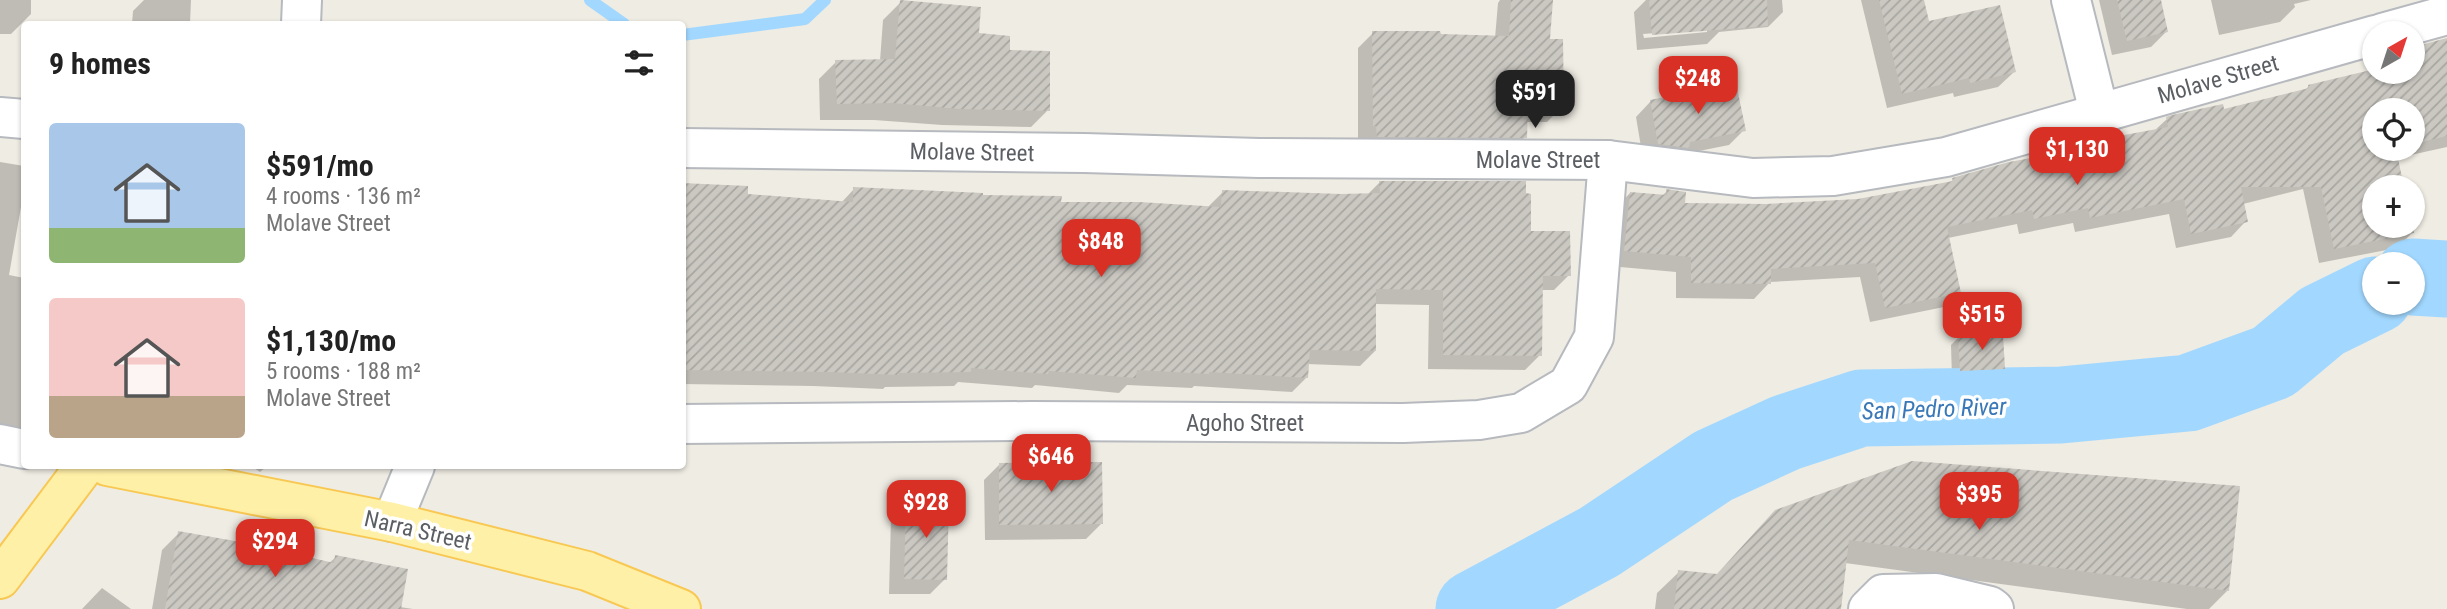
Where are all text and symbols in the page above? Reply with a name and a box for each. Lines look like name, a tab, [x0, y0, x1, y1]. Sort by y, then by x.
north arrow	[2362, 21, 2426, 84]
map controls	[2362, 21, 2425, 315]
icon: filters	[620, 44, 658, 82]
text: 9 homes	[49, 46, 151, 81]
street label: Molave Street	[2154, 49, 2282, 110]
pin: $248	[1657, 57, 1739, 116]
text: $248	[1675, 65, 1721, 92]
pin: $591	[1494, 71, 1576, 130]
text: $591	[1512, 79, 1558, 106]
button: locate	[2362, 98, 2425, 161]
pin: $1,130	[2020, 128, 2134, 187]
text: $1,130	[2045, 136, 2109, 163]
street label: Molave Street	[909, 138, 1035, 167]
street label: Molave Street	[1476, 147, 1600, 174]
text: $591/mo	[266, 148, 374, 183]
icon: home	[105, 151, 189, 235]
button: +	[2362, 175, 2425, 238]
text: 4 rooms · 136 m²	[266, 183, 421, 210]
text: Molave Street	[266, 210, 391, 237]
pin: $848	[1060, 219, 1142, 279]
text: $848	[1078, 228, 1124, 255]
button: −	[2362, 252, 2425, 315]
pin: $515	[1941, 292, 2023, 352]
text: $515	[1959, 301, 2005, 328]
text: $1,130/mo	[266, 323, 396, 358]
icon: home	[105, 326, 189, 410]
text: 5 rooms · 188 m²	[266, 358, 421, 385]
text: Molave Street	[266, 385, 391, 412]
water label: San Pedro River	[1861, 392, 2008, 426]
street label: Agoho Street	[1186, 410, 1304, 437]
pin: $646	[1010, 434, 1092, 494]
text: $646	[1028, 443, 1074, 470]
pin: $395	[1938, 472, 2020, 532]
pin: $928	[885, 480, 967, 540]
text: $395	[1956, 481, 2002, 508]
text: $928	[903, 489, 949, 516]
street label: Narra Street	[362, 505, 474, 556]
pin: $294	[234, 520, 316, 579]
text: $294	[252, 528, 298, 555]

